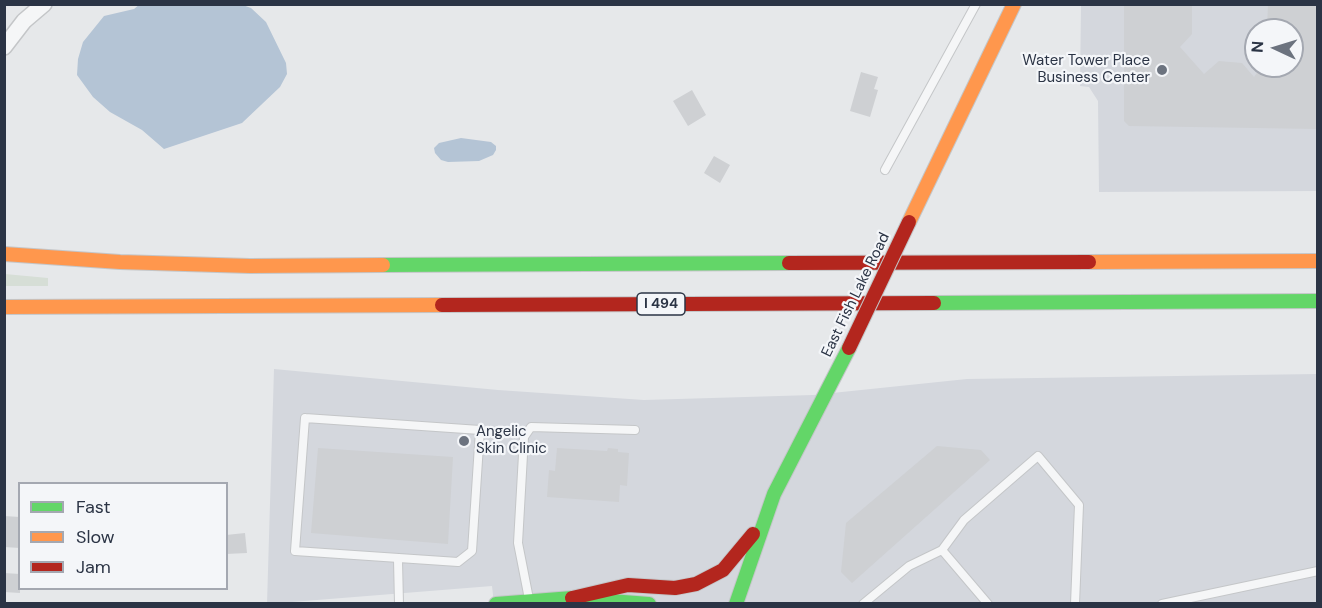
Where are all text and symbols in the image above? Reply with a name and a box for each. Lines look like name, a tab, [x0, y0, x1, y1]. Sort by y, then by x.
north arrow	[1244, 18, 1304, 78]
text: N	[1247, 40, 1268, 53]
place label: Water Tower Place Business Center	[1022, 52, 1150, 87]
marker: Water Tower Place Business Center	[1155, 63, 1169, 77]
street label: East Fish Lake Road	[818, 230, 894, 360]
road number: I 494	[637, 293, 685, 315]
place label: Angelic Skin Clinic	[476, 423, 547, 458]
marker: Angelic Skin Clinic	[457, 434, 471, 448]
legend	[18, 482, 228, 590]
text: Fast	[76, 495, 111, 519]
text: Slow	[76, 525, 115, 549]
text: Jam	[76, 555, 111, 579]

